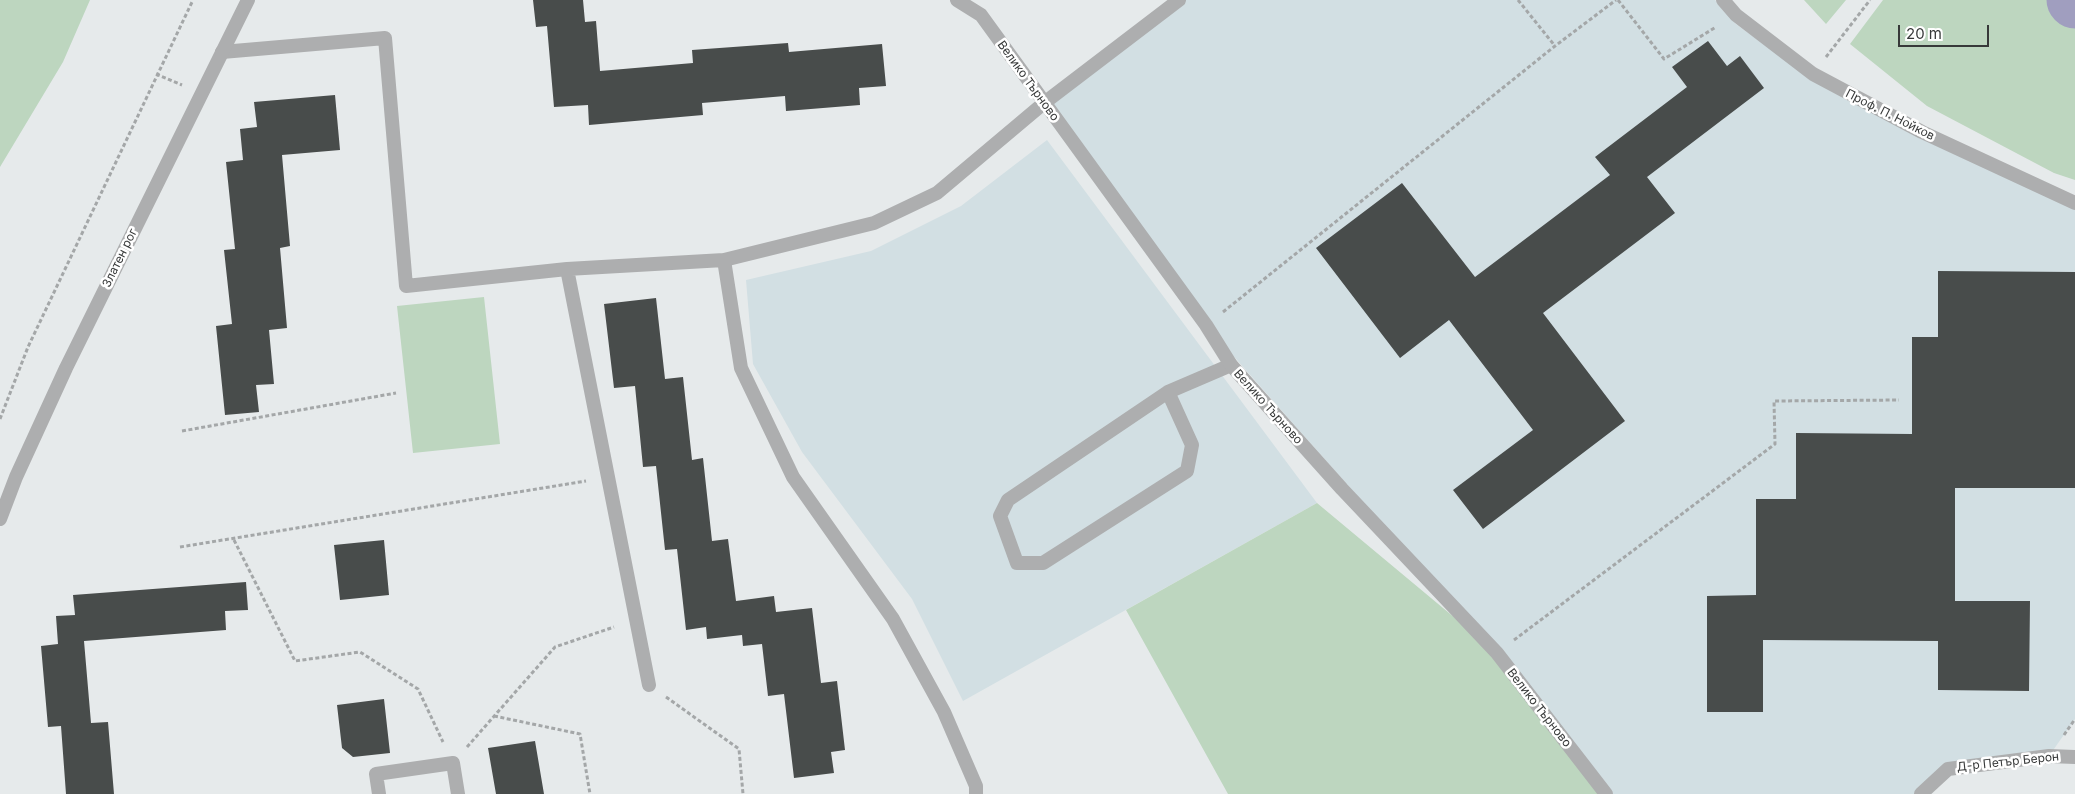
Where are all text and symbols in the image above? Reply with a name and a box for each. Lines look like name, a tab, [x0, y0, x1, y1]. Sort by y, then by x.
scale bar	[1900, 15, 1991, 47]
text: 20 m	[1906, 24, 1942, 43]
street label: Велико Търново	[994, 38, 1062, 124]
street label: Проф. П. Нойков	[1843, 86, 1937, 144]
street label: Златен рог	[100, 226, 140, 290]
street label: Велико Търново	[1231, 367, 1305, 447]
street label: Велико Търново	[1504, 666, 1574, 750]
street label: Д-р Петър Берон	[1956, 749, 2060, 775]

